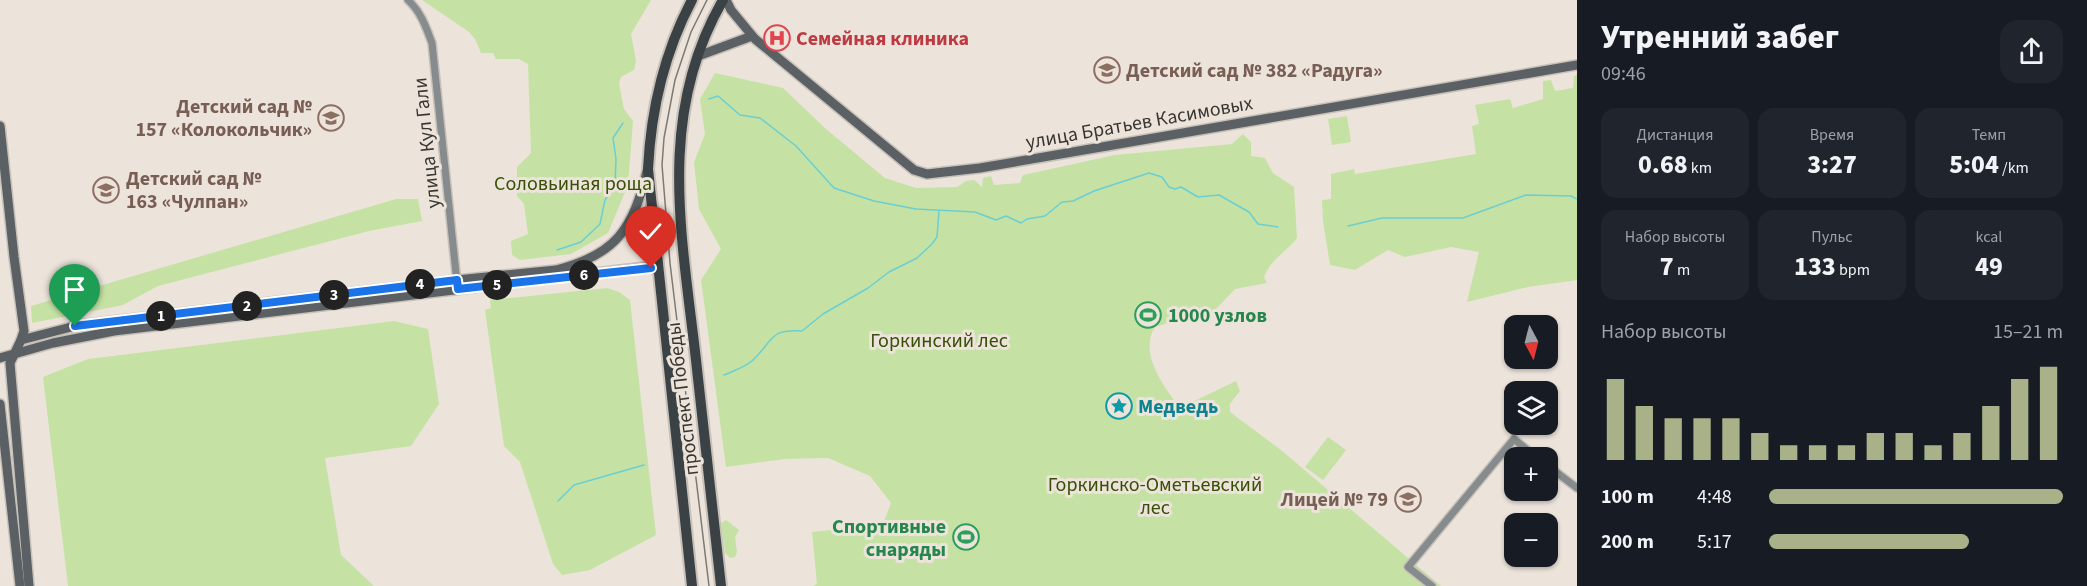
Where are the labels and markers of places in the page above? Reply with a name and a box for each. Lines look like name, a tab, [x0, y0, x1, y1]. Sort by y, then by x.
hospital icon: Семейная клиника	[762, 23, 792, 53]
place label: Семейная клиника	[796, 25, 969, 53]
school or university icon: Детский сад № 382 «Радуга»	[1092, 55, 1122, 85]
place label: Детский сад № 382 «Радуга»	[1126, 57, 1383, 85]
place label: Детский сад № 157 «Колокольчик»	[135, 93, 313, 144]
school or university icon: Детский сад № 157 «Колокольчик»	[316, 103, 346, 133]
place label: Детский сад № 163 «Чулпан»	[126, 165, 262, 216]
school or university icon: Детский сад № 163 «Чулпан»	[91, 175, 121, 205]
pin	[625, 206, 676, 268]
pin: 6	[569, 260, 599, 290]
pin	[49, 264, 100, 326]
pin: 4	[405, 269, 435, 299]
pin: 5	[482, 270, 512, 300]
pin: 3	[319, 280, 349, 310]
pin: 2	[232, 291, 262, 321]
sports icon: 1000 узлов	[1133, 300, 1163, 330]
pin: 1	[146, 301, 176, 331]
place label: 1000 узлов	[1168, 302, 1267, 330]
place icon: Медведь	[1104, 391, 1134, 421]
place label: Медведь	[1138, 393, 1218, 421]
school or university icon: Лицей № 79	[1393, 484, 1423, 514]
place label: Лицей № 79	[1280, 486, 1388, 514]
place label: Спортивные снаряды	[832, 513, 946, 564]
sports icon: Спортивные снаряды	[951, 522, 981, 552]

